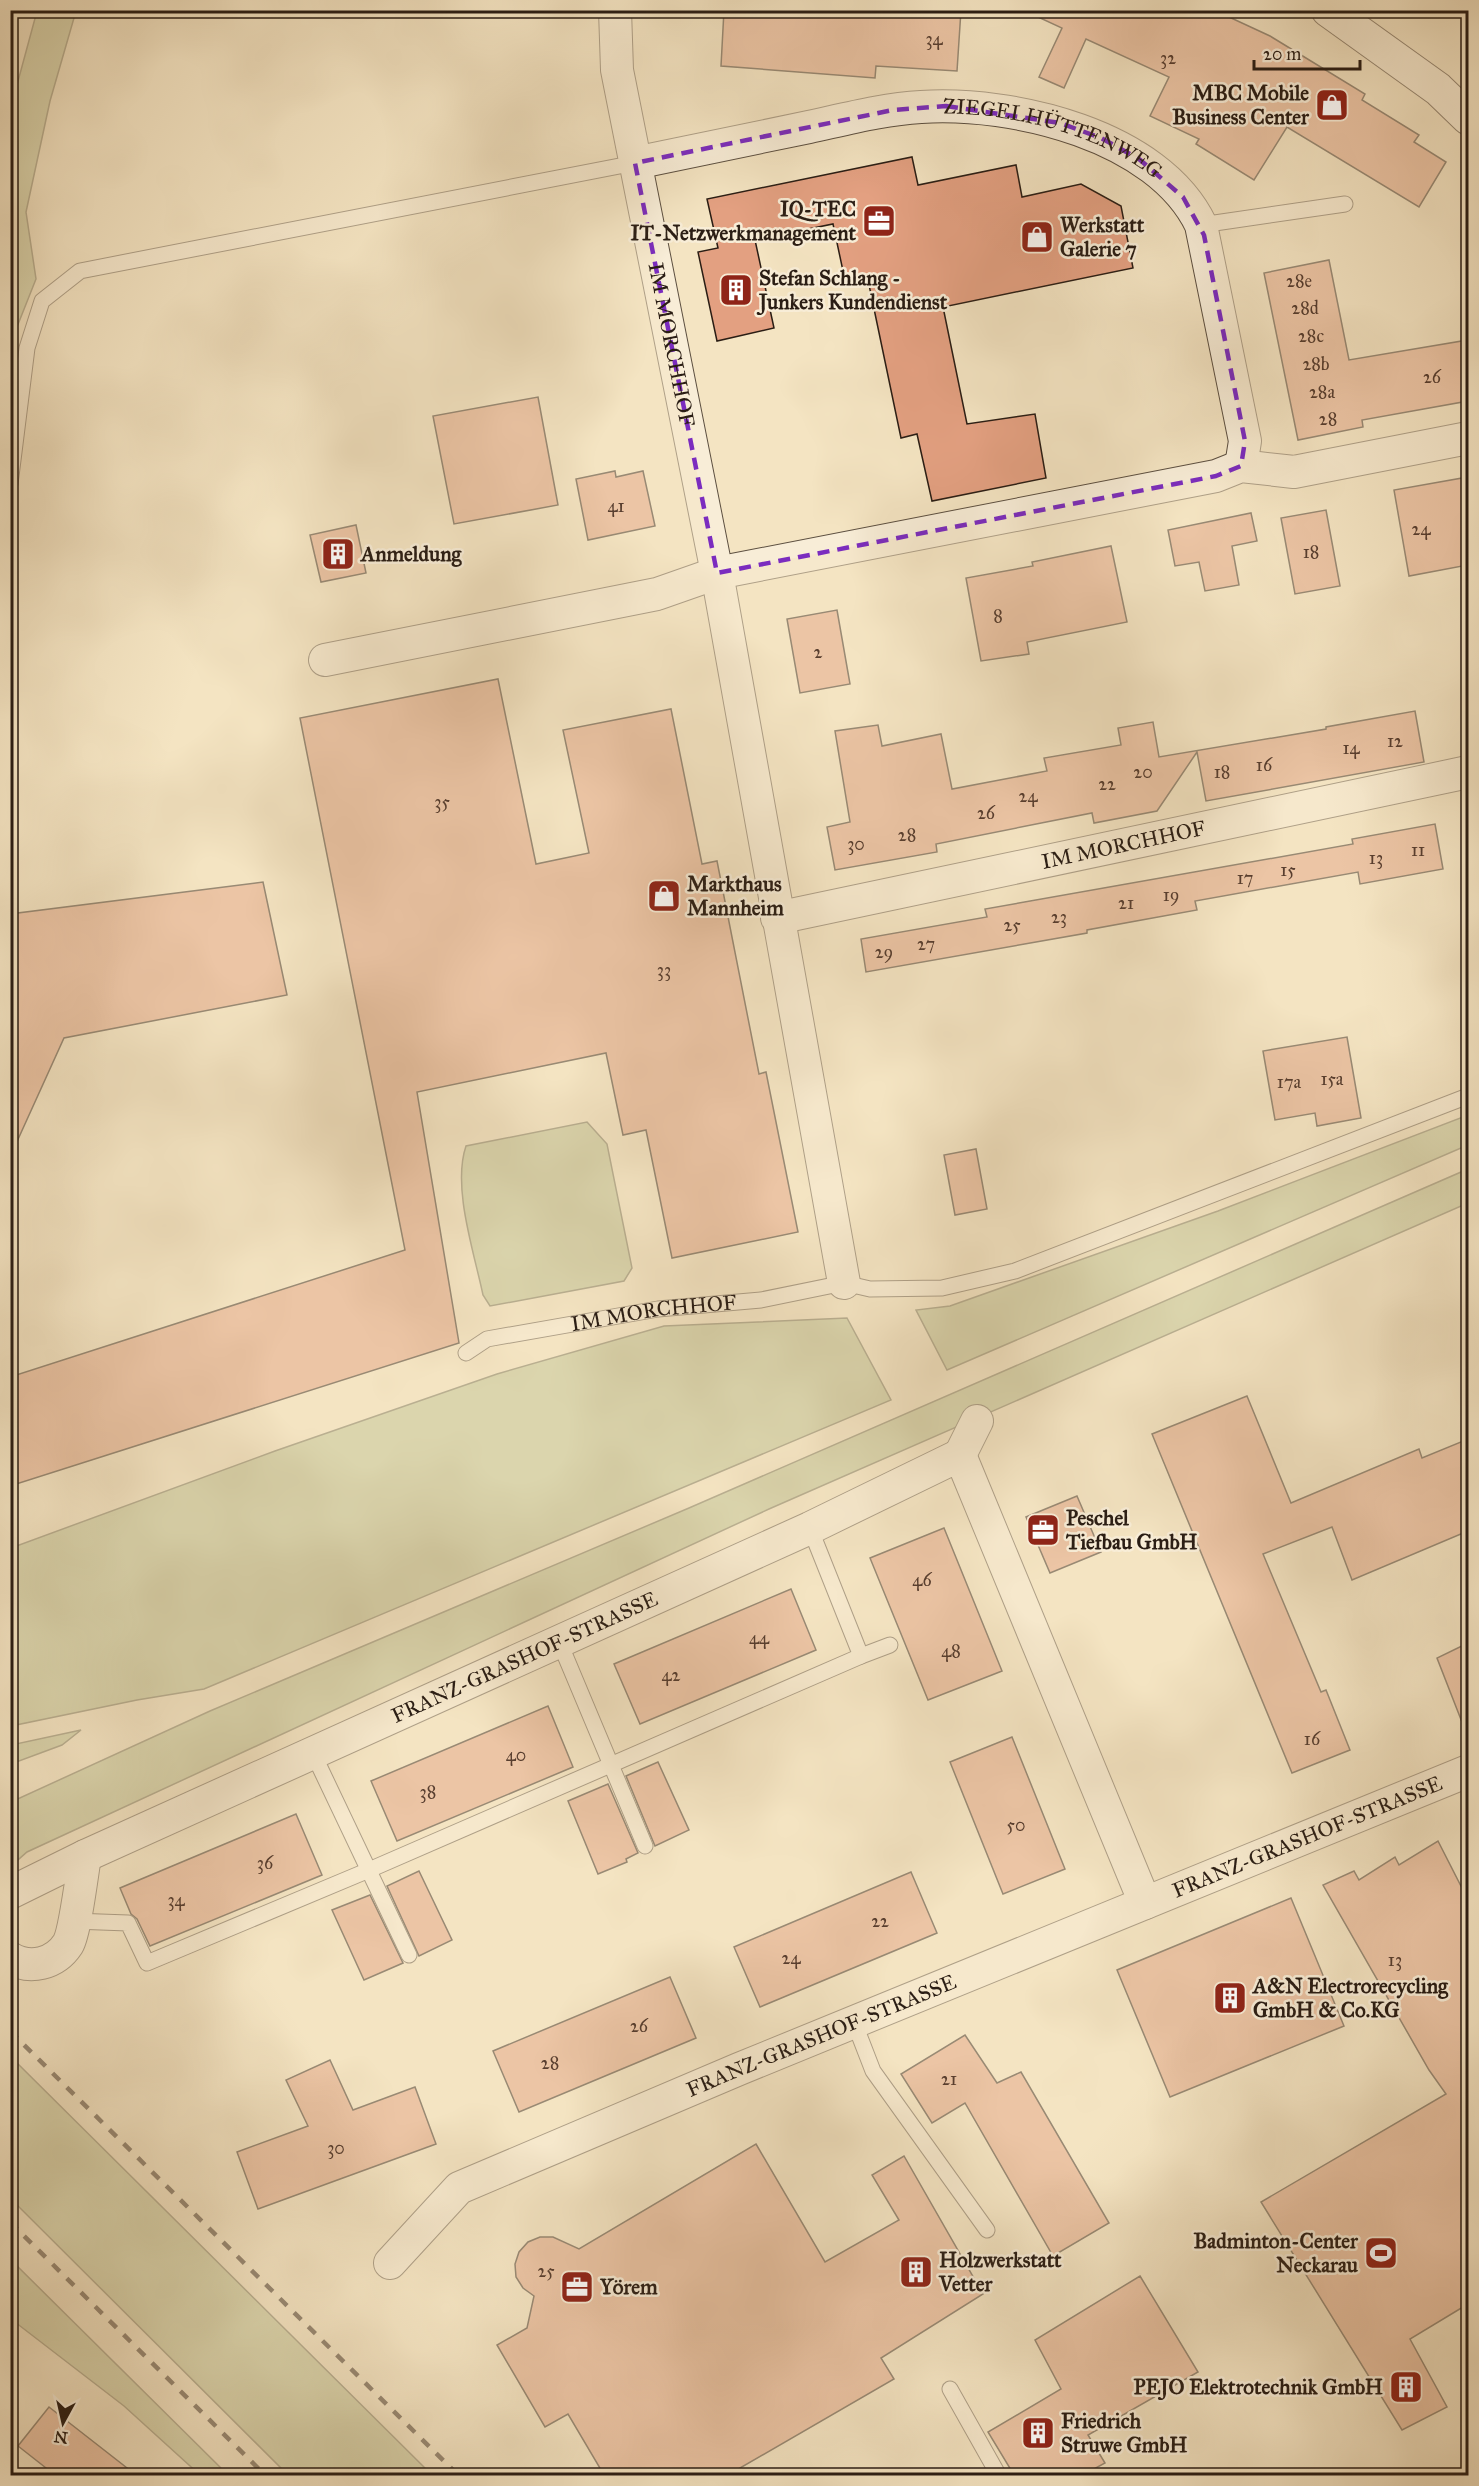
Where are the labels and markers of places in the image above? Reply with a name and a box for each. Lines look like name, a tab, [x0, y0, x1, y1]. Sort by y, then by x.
place label: MBC Mobile Business Center	[1172, 80, 1310, 130]
shop icon: MBC Mobile Business Center	[1314, 87, 1350, 123]
place label: IQ-TEC IT-Netzwerkmanagement	[631, 196, 857, 246]
office icon: IQ-TEC IT-Netzwerkmanagement	[861, 203, 897, 239]
place label: Werkstatt Galerie 7	[1060, 212, 1145, 262]
shop icon: Werkstatt Galerie 7	[1019, 219, 1055, 255]
place label: Stefan Schlang - Junkers Kundendienst	[756, 265, 948, 316]
building icon: Stefan Schlang - Junkers Kundendienst	[718, 272, 754, 308]
building icon: Anmeldung	[320, 536, 356, 572]
place label: Anmeldung	[359, 541, 463, 567]
place label: Markthaus Mannheim	[687, 871, 784, 921]
shop icon: Markthaus Mannheim	[646, 878, 682, 914]
place label: Peschel Tiefbau GmbH	[1065, 1505, 1198, 1555]
office icon: Peschel Tiefbau GmbH	[1025, 1512, 1061, 1548]
place label: A&N Electrorecycling GmbH & Co.KG	[1251, 1973, 1449, 2023]
building icon: A&N Electrorecycling GmbH & Co.KG	[1212, 1980, 1248, 2016]
place label: Badminton-Center Neckarau	[1193, 2228, 1359, 2278]
sports icon: Badminton-Center Neckarau	[1363, 2235, 1399, 2271]
place label: Holzwerkstatt Vetter	[938, 2247, 1062, 2297]
building icon: Holzwerkstatt Vetter	[898, 2254, 934, 2290]
office icon: Yörem	[559, 2269, 595, 2305]
place label: Yörem	[599, 2274, 658, 2300]
building icon: PEJO Elektrotechnik GmbH	[1388, 2369, 1424, 2405]
place label: PEJO Elektrotechnik GmbH	[1133, 2374, 1383, 2401]
place label: Friedrich Struwe GmbH	[1061, 2408, 1187, 2458]
building icon: Friedrich Struwe GmbH	[1020, 2415, 1056, 2451]

